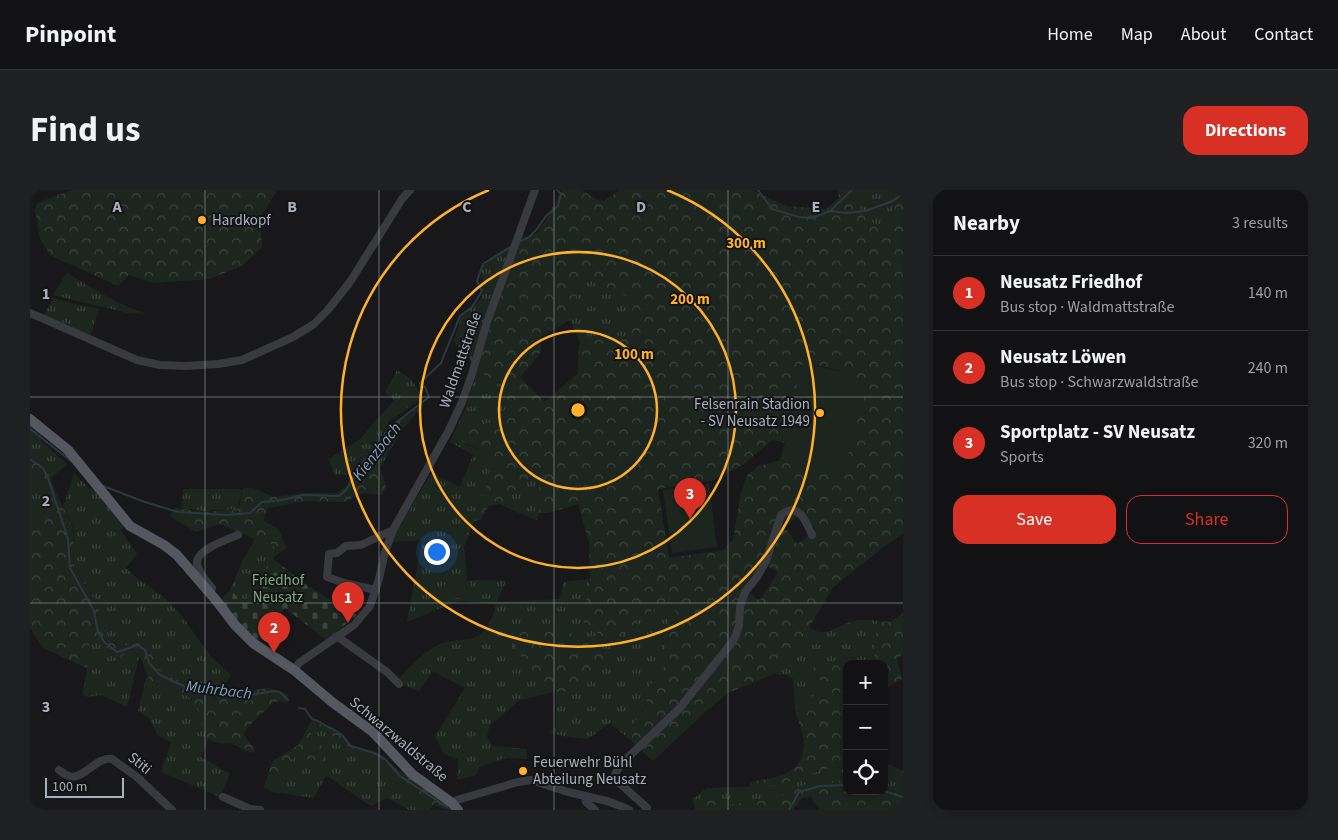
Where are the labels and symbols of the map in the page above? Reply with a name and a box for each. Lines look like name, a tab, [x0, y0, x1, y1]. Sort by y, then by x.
text: A	[111, 196, 122, 218]
text: B	[287, 196, 297, 218]
text: C	[462, 196, 472, 218]
text: D	[636, 196, 646, 218]
text: E	[812, 196, 820, 218]
place label: Hardkopf	[212, 210, 271, 231]
marker: Hardkopf	[196, 214, 208, 226]
text: 300 m	[726, 233, 766, 254]
text: 1	[42, 283, 50, 305]
text: 200 m	[670, 289, 710, 310]
street label: Waldmattstraße	[434, 309, 487, 411]
text: 100 m	[614, 344, 654, 365]
place label: Felsenrain Stadion - SV Neusatz 1949	[694, 394, 810, 432]
centre of rings	[569, 401, 587, 419]
marker: Felsenrain Stadion - SV Neusatz 1949	[814, 407, 826, 419]
water label: Kienzbach	[347, 418, 406, 485]
pin: 3	[674, 478, 706, 519]
text: 2	[42, 490, 50, 512]
your location	[424, 539, 450, 565]
park label: Friedhof Neusatz	[252, 570, 305, 608]
pin: 1	[332, 582, 364, 623]
pin: 2	[258, 612, 290, 653]
water label: Muhrbach	[185, 675, 253, 705]
street label: Schwarzwaldstraße	[345, 692, 452, 787]
text: 3	[42, 696, 50, 718]
street label: Stiti	[123, 747, 156, 779]
place label: Feuerwehr Bühl Abteilung Neusatz	[533, 752, 646, 790]
marker: Feuerwehr Bühl Abteilung Neusatz	[517, 765, 529, 777]
scale bar	[45, 775, 124, 798]

